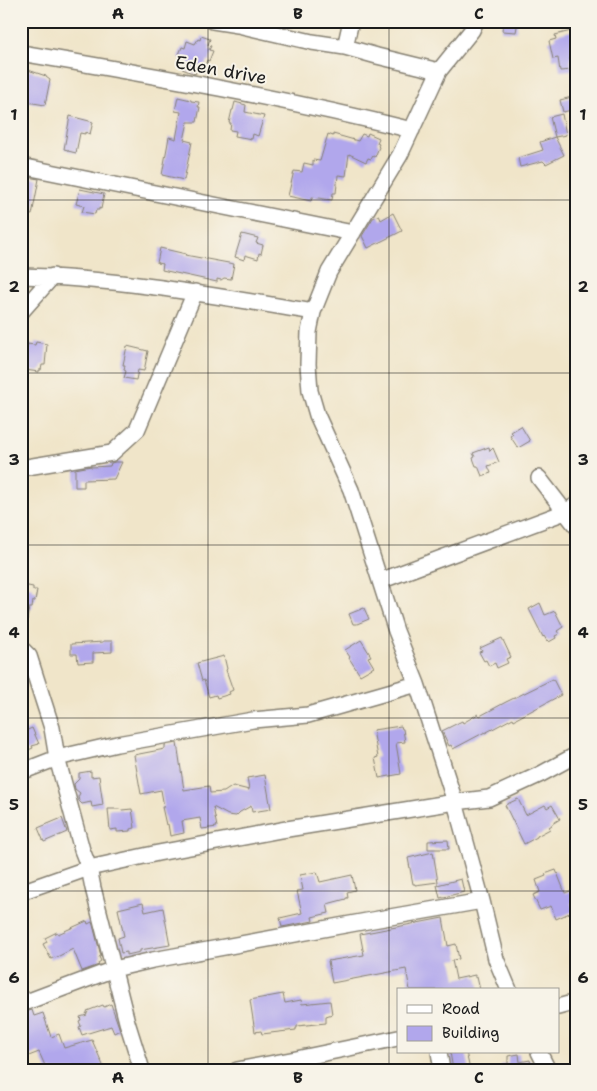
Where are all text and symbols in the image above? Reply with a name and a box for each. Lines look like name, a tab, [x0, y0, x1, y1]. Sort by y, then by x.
text: A	[112, 3, 124, 24]
text: B	[293, 3, 303, 24]
text: C	[474, 3, 484, 24]
street label: Eden drive	[173, 50, 269, 90]
text: 1	[10, 104, 18, 125]
text: 1	[579, 104, 587, 125]
text: 2	[8, 276, 20, 297]
text: 2	[577, 276, 589, 297]
text: 3	[8, 449, 20, 470]
text: 3	[577, 449, 589, 470]
text: 4	[8, 622, 20, 643]
text: 4	[577, 622, 589, 643]
text: 5	[9, 794, 19, 815]
text: 5	[578, 794, 588, 815]
text: 6	[8, 967, 20, 988]
text: 6	[577, 967, 589, 988]
legend	[397, 988, 560, 1054]
text: Road	[442, 999, 480, 1019]
text: Building	[442, 1023, 499, 1043]
text: A	[112, 1067, 124, 1088]
text: B	[293, 1067, 303, 1088]
text: C	[474, 1067, 484, 1088]

